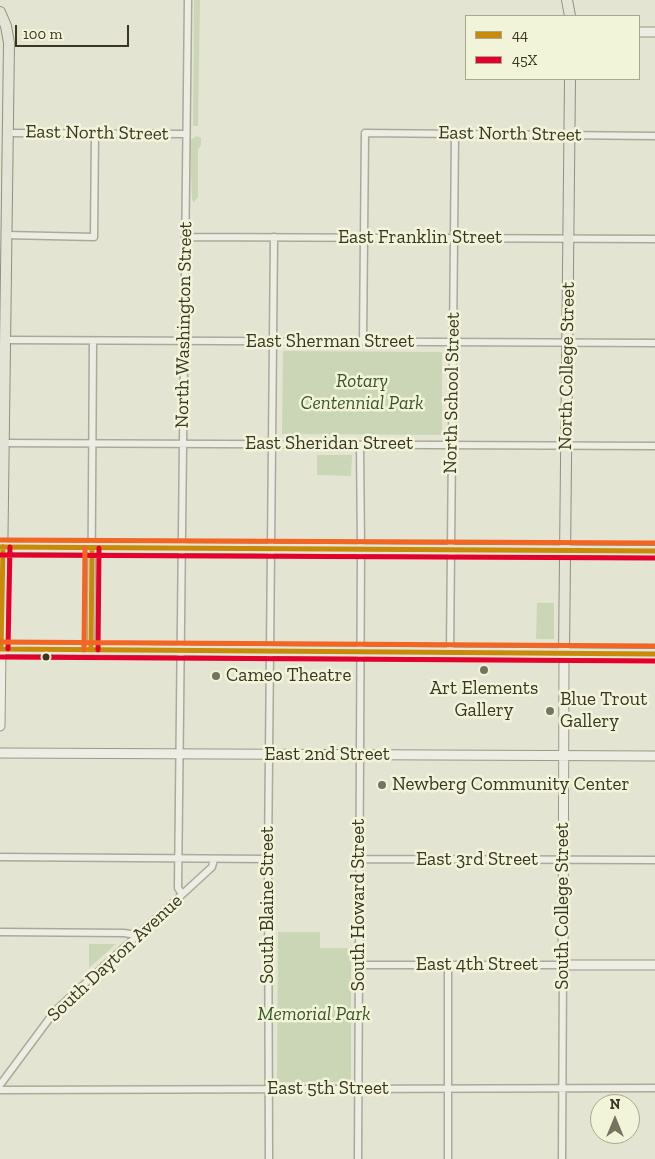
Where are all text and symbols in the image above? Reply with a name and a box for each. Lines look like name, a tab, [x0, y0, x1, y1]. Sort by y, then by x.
scale bar	[18, 15, 131, 47]
legend	[465, 15, 640, 80]
text: 100 m	[23, 25, 62, 43]
text: 44	[512, 26, 528, 44]
text: 45X	[512, 51, 537, 69]
street label: East North Street	[25, 120, 169, 146]
street label: East North Street	[438, 121, 582, 147]
street label: North Washington Street	[171, 221, 197, 429]
street label: East Franklin Street	[338, 227, 502, 249]
street label: North College Street	[554, 282, 580, 450]
street label: North School Street	[439, 312, 465, 474]
street label: East Sherman Street	[246, 331, 414, 353]
park label: Rotary Centennial Park	[300, 371, 424, 415]
street label: East Sheridan Street	[245, 433, 413, 455]
unlabelled marker	[41, 652, 51, 662]
marker: Art Elements Gallery	[478, 664, 490, 676]
place label: Cameo Theatre	[226, 665, 351, 687]
marker: Cameo Theatre	[210, 670, 222, 682]
place label: Art Elements Gallery	[430, 678, 538, 722]
place label: Blue Trout Gallery	[560, 689, 647, 733]
marker: Blue Trout Gallery	[544, 705, 556, 717]
street label: East 2nd Street	[264, 744, 390, 766]
place label: Newberg Community Center	[392, 774, 629, 796]
marker: Newberg Community Center	[376, 779, 388, 791]
street label: South Howard Street	[348, 819, 370, 991]
street label: South College Street	[552, 822, 574, 990]
street label: South Blaine Street	[257, 826, 279, 984]
street label: East 3rd Street	[416, 849, 538, 871]
street label: South Dayton Avenue	[43, 889, 187, 1027]
street label: East 4th Street	[416, 954, 538, 976]
park label: Memorial Park	[258, 1004, 370, 1026]
street label: East 5th Street	[267, 1078, 389, 1100]
north arrow	[590, 1094, 640, 1144]
text: N	[610, 1096, 620, 1113]

